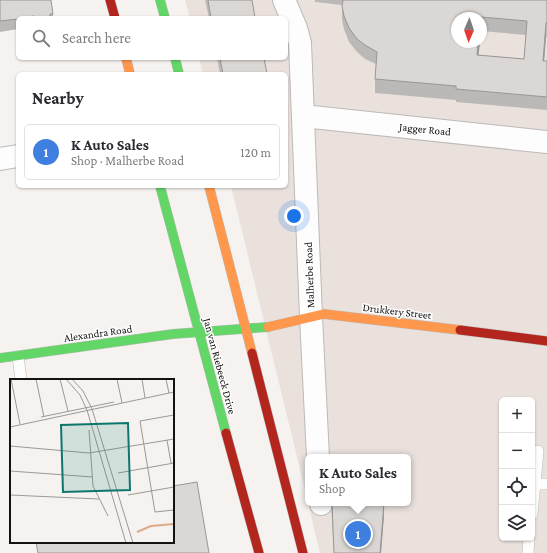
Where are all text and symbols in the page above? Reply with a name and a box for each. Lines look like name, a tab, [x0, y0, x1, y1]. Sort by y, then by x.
north arrow	[451, 12, 487, 48]
search box	[16, 16, 288, 60]
icon: search	[30, 27, 52, 49]
text: Search here	[62, 30, 131, 46]
text: Nearby	[32, 89, 84, 108]
street label: Jagger Road	[397, 120, 452, 139]
text: K Auto Sales	[71, 137, 149, 153]
text: 1	[44, 145, 48, 160]
text: 120 m	[240, 145, 271, 160]
text: Shop · Malherbe Road	[71, 153, 184, 168]
your location	[284, 206, 304, 226]
street label: Malherbe Road	[302, 241, 316, 308]
street label: Drukkery Street	[362, 301, 432, 322]
street label: Jan van Riebeeck Drive	[200, 316, 239, 416]
street label: Alexandra Road	[63, 322, 133, 344]
inset map	[10, 379, 174, 543]
map controls	[499, 397, 535, 541]
button: +	[499, 397, 535, 433]
button: −	[499, 433, 535, 469]
popup	[305, 454, 411, 506]
text: K Auto Sales	[319, 465, 397, 481]
button: locate	[499, 469, 535, 505]
text: Shop	[319, 481, 345, 496]
button: layers	[499, 505, 535, 541]
pin: 1	[345, 519, 371, 549]

